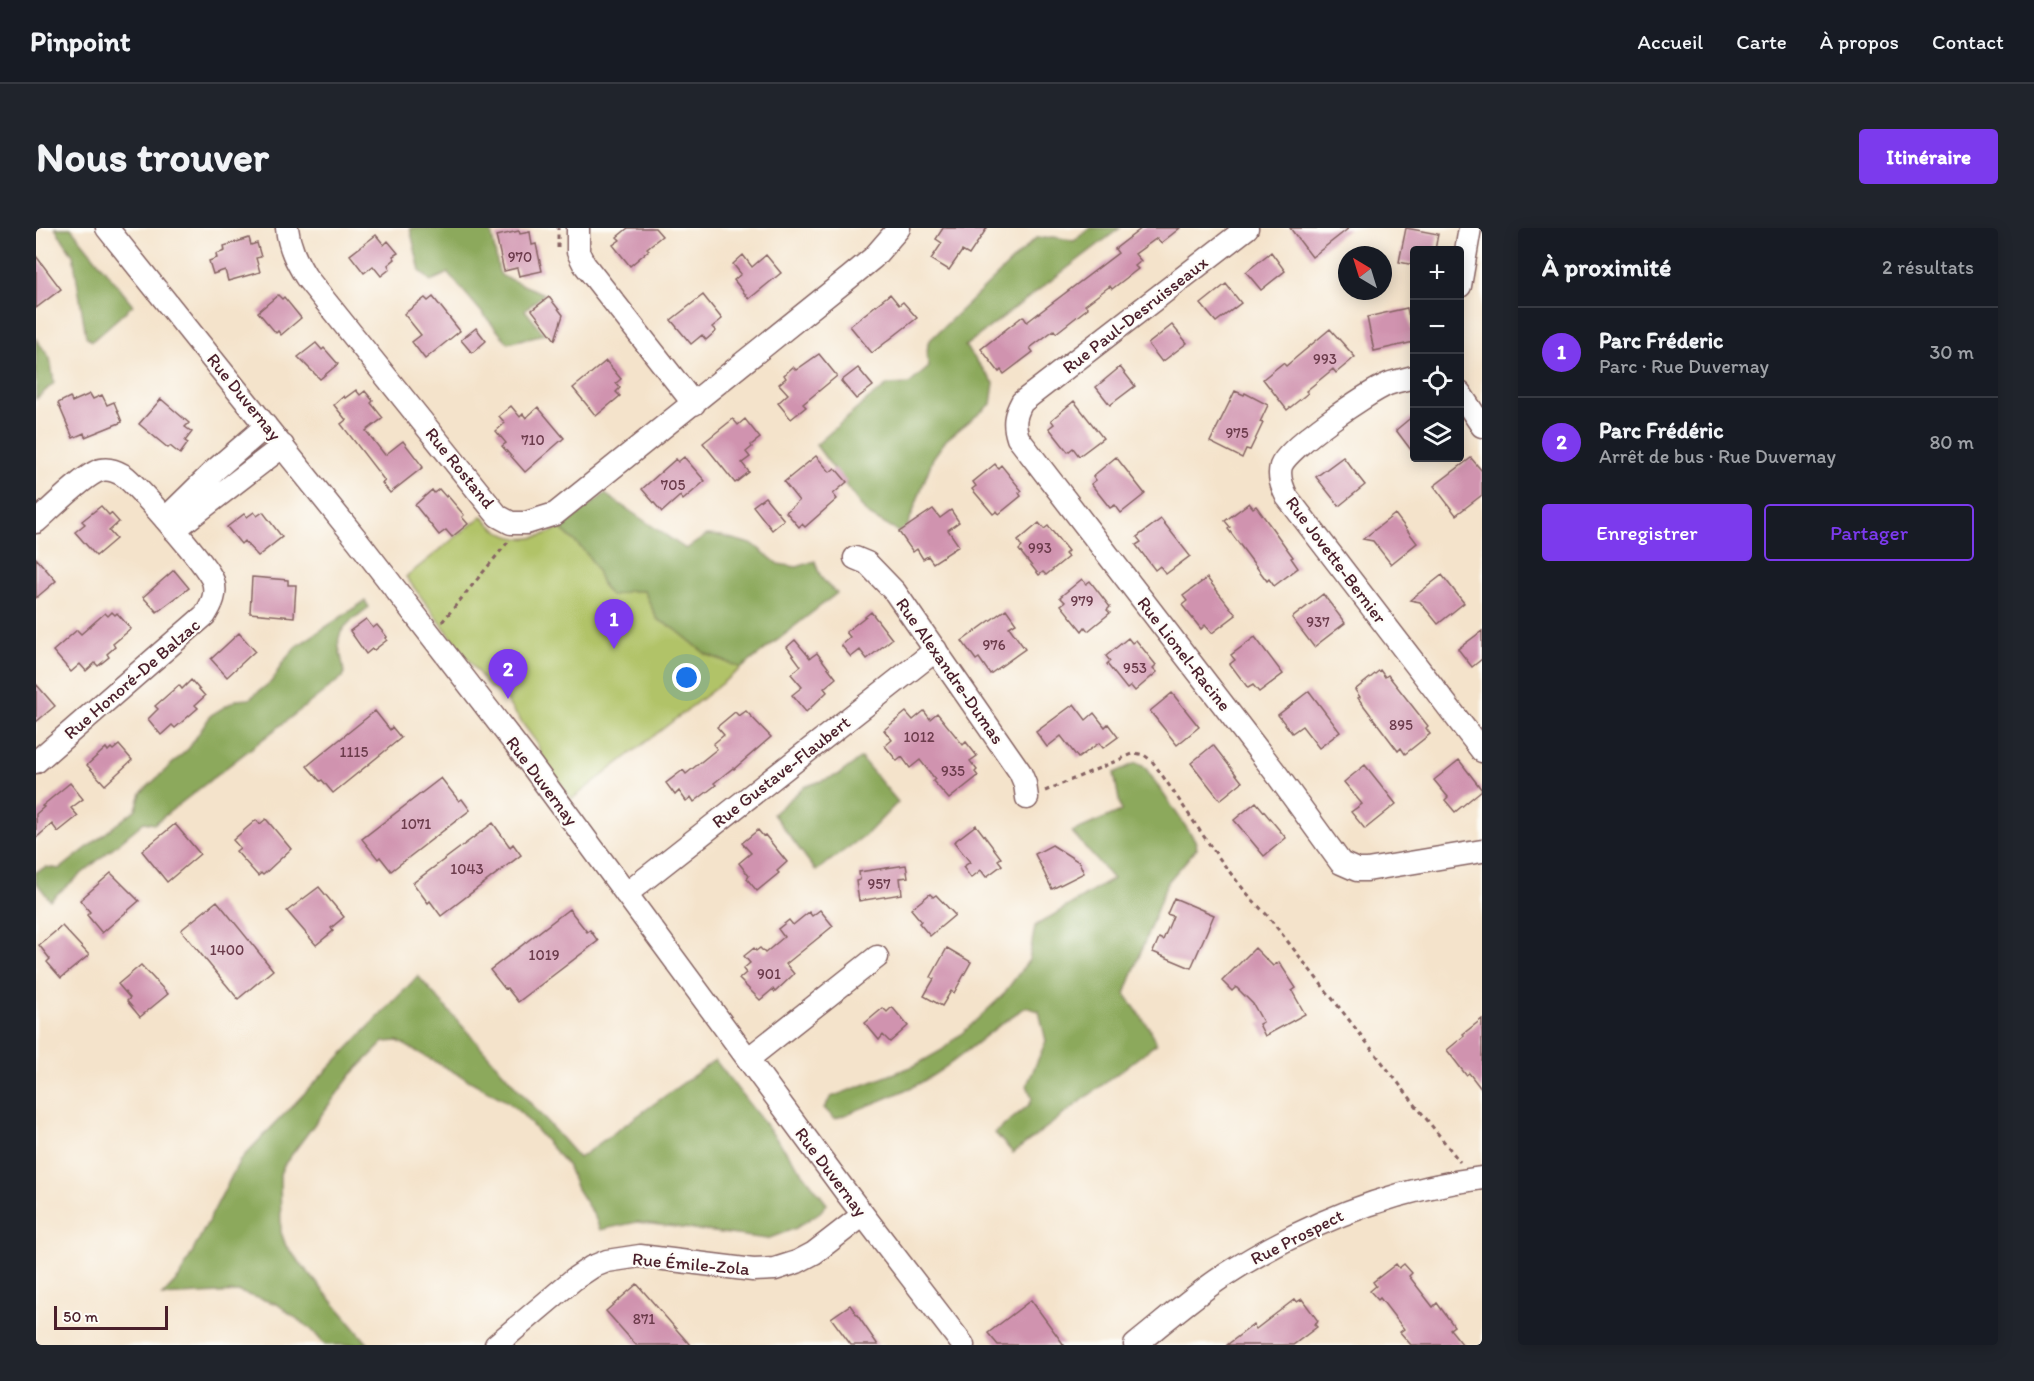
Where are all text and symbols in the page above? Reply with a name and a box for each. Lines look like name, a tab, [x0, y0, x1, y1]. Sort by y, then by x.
text: Pinpoint	[30, 24, 131, 58]
text: Accueil	[1638, 29, 1703, 54]
text: Carte	[1736, 29, 1787, 54]
text: À propos	[1820, 29, 1899, 54]
text: Contact	[1932, 29, 2004, 54]
button: Itinéraire	[1859, 129, 1998, 184]
text: Nous trouver	[36, 131, 269, 182]
north arrow	[1338, 246, 1392, 300]
map controls	[1410, 246, 1464, 462]
button: +	[1410, 246, 1464, 300]
house number: 970	[508, 248, 532, 266]
street label: Rue Paul-Desruisseaux	[1058, 251, 1212, 379]
text: À proximité	[1542, 251, 1671, 283]
text: 2 résultats	[1882, 255, 1974, 279]
button: −	[1410, 300, 1464, 354]
text: Parc Fréderic	[1599, 327, 1723, 354]
text: 1	[1557, 340, 1566, 364]
text: 30 m	[1929, 340, 1974, 364]
street label: Rue Duvernay	[202, 349, 286, 446]
house number: 993	[1313, 350, 1337, 368]
button: locate	[1410, 354, 1464, 408]
text: Parc · Rue Duvernay	[1599, 354, 1769, 378]
button: layers	[1410, 408, 1464, 462]
text: Parc Frédéric	[1599, 417, 1724, 444]
street label: Rue Rostand	[421, 423, 499, 513]
house number: 975	[1225, 424, 1249, 442]
text: 2	[1556, 430, 1567, 454]
text: 80 m	[1929, 430, 1974, 454]
house number: 710	[521, 431, 545, 449]
text: Arrêt de bus · Rue Duvernay	[1599, 444, 1836, 468]
house number: 705	[661, 476, 685, 494]
street label: Rue Jovette-Bernier	[1281, 492, 1392, 629]
button: Enregistrer	[1542, 504, 1752, 561]
button: Partager	[1764, 504, 1974, 561]
house number: 993	[1028, 539, 1052, 557]
house number: 979	[1070, 592, 1094, 610]
street label: Rue Lionel-Racine	[1132, 592, 1236, 716]
street label: Rue Alexandre-Dumas	[891, 594, 1009, 748]
pin: 1	[594, 600, 634, 649]
house number: 937	[1306, 613, 1330, 631]
street label: Rue Honoré-De Balzac	[59, 614, 205, 744]
house number: 976	[982, 636, 1006, 654]
pin: 2	[488, 650, 528, 699]
house number: 953	[1123, 659, 1147, 677]
your location	[672, 663, 701, 692]
street label: Rue Gustave-Flaubert	[707, 711, 855, 833]
house number: 895	[1389, 716, 1413, 734]
house number: 1012	[903, 728, 935, 746]
street label: Rue Duvernay	[501, 732, 583, 830]
house number: 1115	[340, 743, 368, 761]
house number: 935	[941, 762, 965, 780]
house number: 1071	[401, 815, 431, 833]
house number: 1043	[450, 860, 484, 878]
house number: 957	[867, 875, 891, 893]
house number: 1400	[210, 941, 244, 959]
house number: 1019	[528, 946, 560, 964]
house number: 901	[757, 965, 781, 983]
street label: Rue Duvernay	[790, 1123, 872, 1221]
street label: Rue Prospect	[1247, 1204, 1347, 1270]
street label: Rue Émile-Zola	[631, 1248, 751, 1280]
scale bar	[54, 1303, 168, 1330]
text: 50 m	[63, 1307, 98, 1326]
house number: 871	[633, 1310, 655, 1328]

